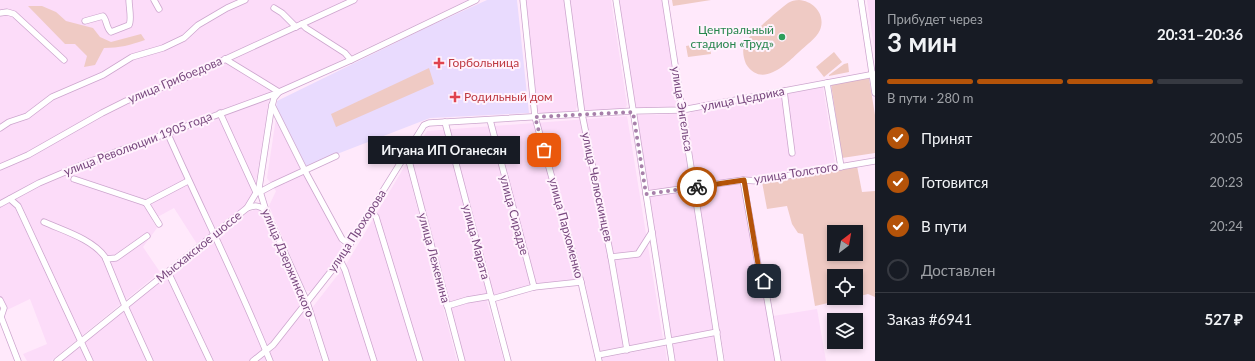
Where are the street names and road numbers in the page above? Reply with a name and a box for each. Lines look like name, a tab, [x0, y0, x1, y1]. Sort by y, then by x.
street label: улица Грибоедова	[126, 53, 224, 106]
street label: улица Энгельса	[668, 65, 697, 153]
street label: улица Цедрика	[700, 83, 786, 114]
street label: улица Революции 1905 года	[61, 108, 214, 179]
street label: улица Челюскинцев	[579, 131, 616, 243]
street label: улица Толстого	[753, 158, 839, 187]
street label: улица Сирадзе	[497, 173, 532, 257]
street label: улица Пархоменко	[546, 176, 587, 280]
street label: улица Прохорова	[324, 186, 389, 275]
street label: улица Марата	[459, 203, 494, 281]
street label: улица Дзержинского	[259, 206, 318, 320]
street label: Мысхакское шоссе	[153, 208, 244, 286]
street label: улица Леженина	[415, 211, 454, 305]

